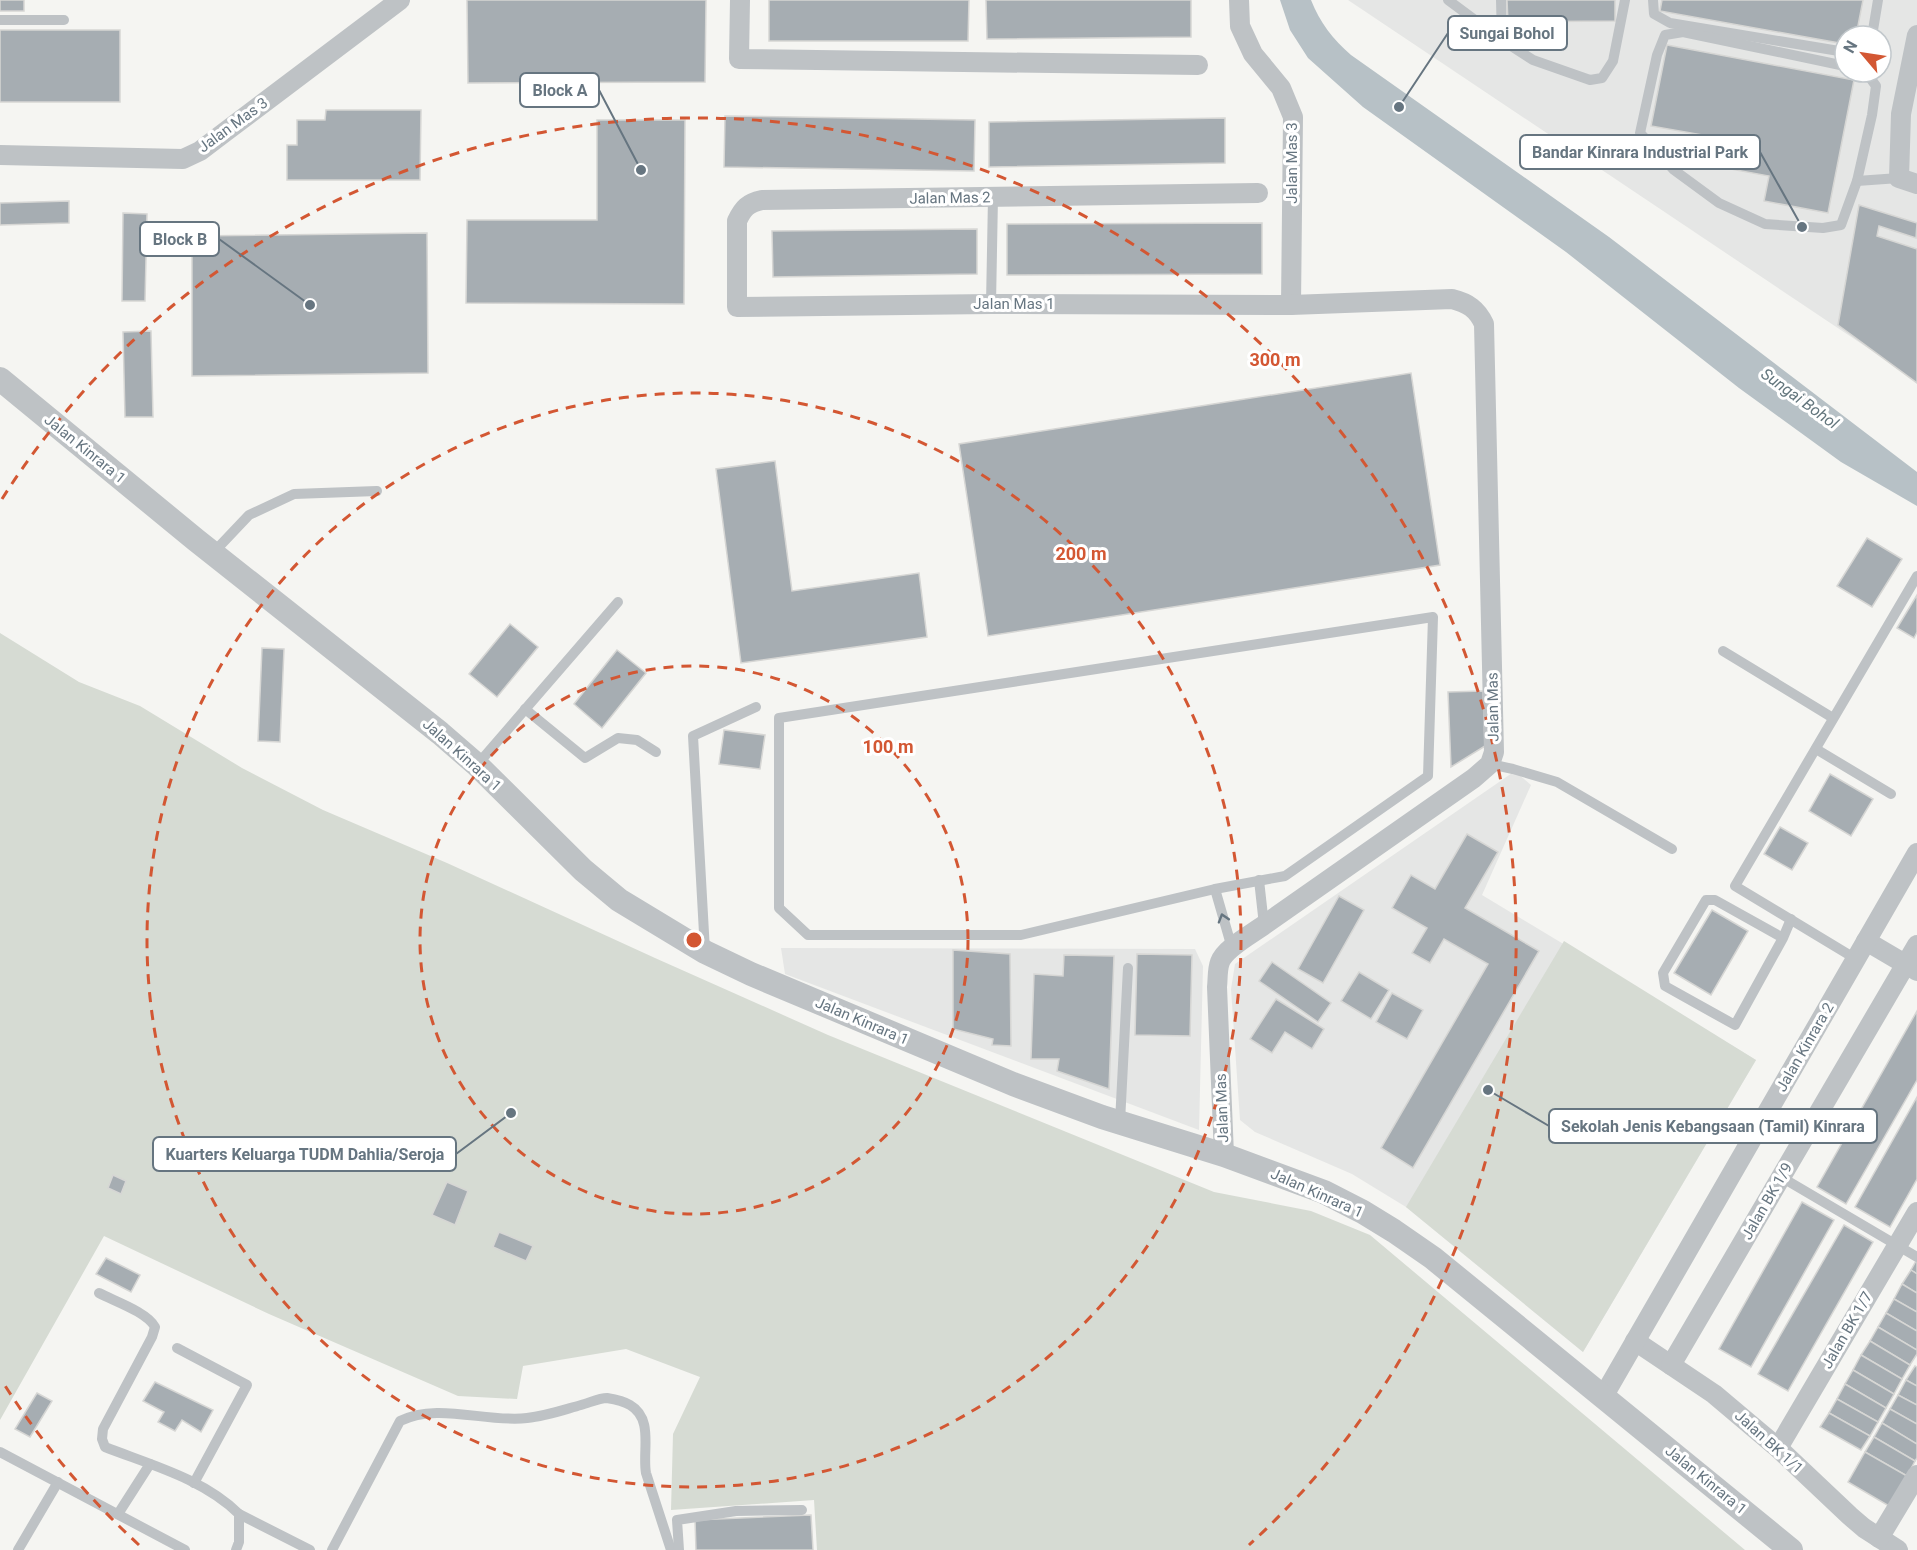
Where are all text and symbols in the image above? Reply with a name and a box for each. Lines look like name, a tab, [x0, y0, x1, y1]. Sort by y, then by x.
callout: Sungai Bohol	[1448, 16, 1567, 50]
text: Sungai Bohol	[1459, 24, 1555, 43]
north arrow	[1833, 24, 1893, 84]
text: N	[1839, 37, 1861, 57]
callout: Block A	[520, 73, 599, 107]
text: Block A	[532, 81, 588, 100]
street label: Jalan Mas 3	[195, 94, 271, 156]
street label: Jalan Mas 3	[1283, 122, 1301, 204]
callout: Bandar Kinrara Industrial Park	[1520, 135, 1760, 169]
text: Bandar Kinrara Industrial Park	[1532, 143, 1749, 162]
street label: Jalan Mas 2	[909, 188, 991, 208]
callout: Block B	[140, 222, 219, 256]
text: Block B	[153, 230, 207, 249]
street label: Jalan Mas 1	[973, 295, 1055, 313]
text: 300 m	[1249, 349, 1301, 370]
water label: Sungai Bohol	[1757, 364, 1842, 433]
street label: Jalan Kinrara 1	[41, 411, 129, 487]
text: 200 m	[1055, 543, 1107, 564]
street label: Jalan Mas	[1483, 672, 1503, 742]
street label: Jalan Kinrara 1	[419, 715, 505, 795]
text: 100 m	[862, 736, 914, 757]
one-way arrow	[1218, 913, 1230, 924]
centre of rings	[684, 930, 704, 950]
street label: Jalan Kinrara 1	[813, 993, 911, 1049]
street label: Jalan Kinrara 2	[1772, 999, 1838, 1095]
street label: Jalan Mas	[1212, 1073, 1232, 1143]
callout: Sekolah Jenis Kebangsaan (Tamil) Kinrara	[1549, 1109, 1877, 1143]
text: Sekolah Jenis Kebangsaan (Tamil) Kinrara	[1561, 1117, 1865, 1136]
callout: Kuarters Keluarga TUDM Dahlia/Seroja	[153, 1137, 456, 1171]
text: Kuarters Keluarga TUDM Dahlia/Seroja	[166, 1145, 445, 1164]
street label: Jalan BK 1/9	[1738, 1159, 1796, 1243]
street label: Jalan Kinrara 1	[1268, 1165, 1366, 1221]
street label: Jalan BK 1/7	[1818, 1288, 1876, 1372]
street label: Jalan BK 1/1	[1731, 1407, 1807, 1477]
street label: Jalan Kinrara 1	[1662, 1442, 1750, 1518]

